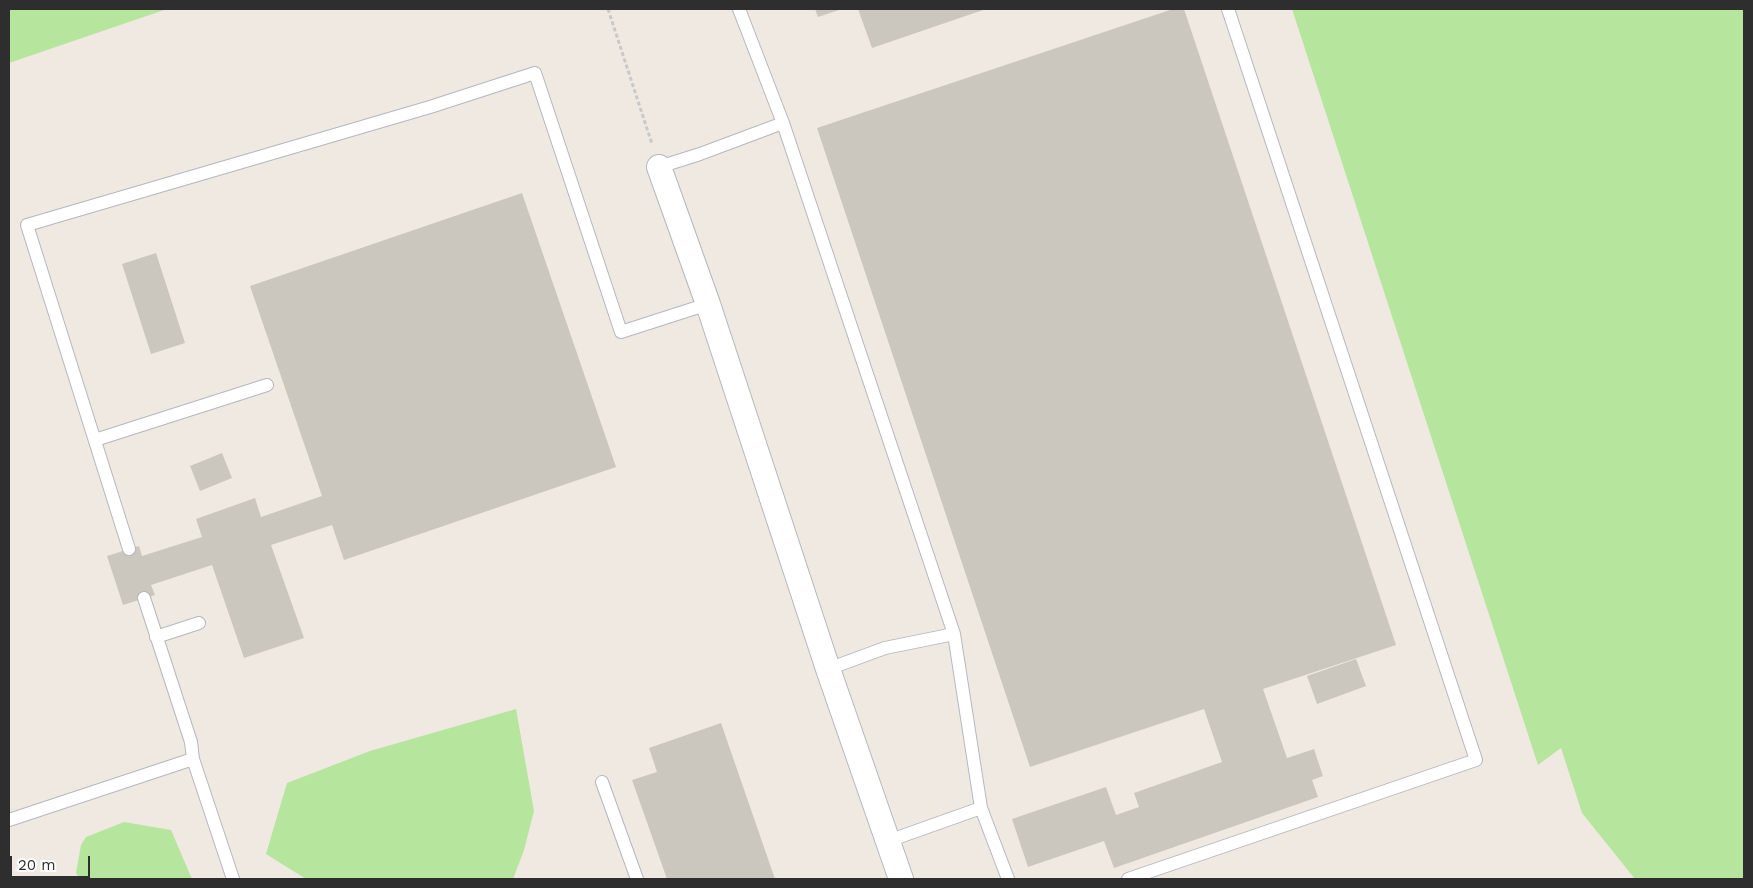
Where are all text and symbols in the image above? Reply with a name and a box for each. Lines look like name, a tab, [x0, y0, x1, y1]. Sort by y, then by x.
scale bar	[12, 846, 92, 878]
text: 20 m	[18, 856, 56, 874]

